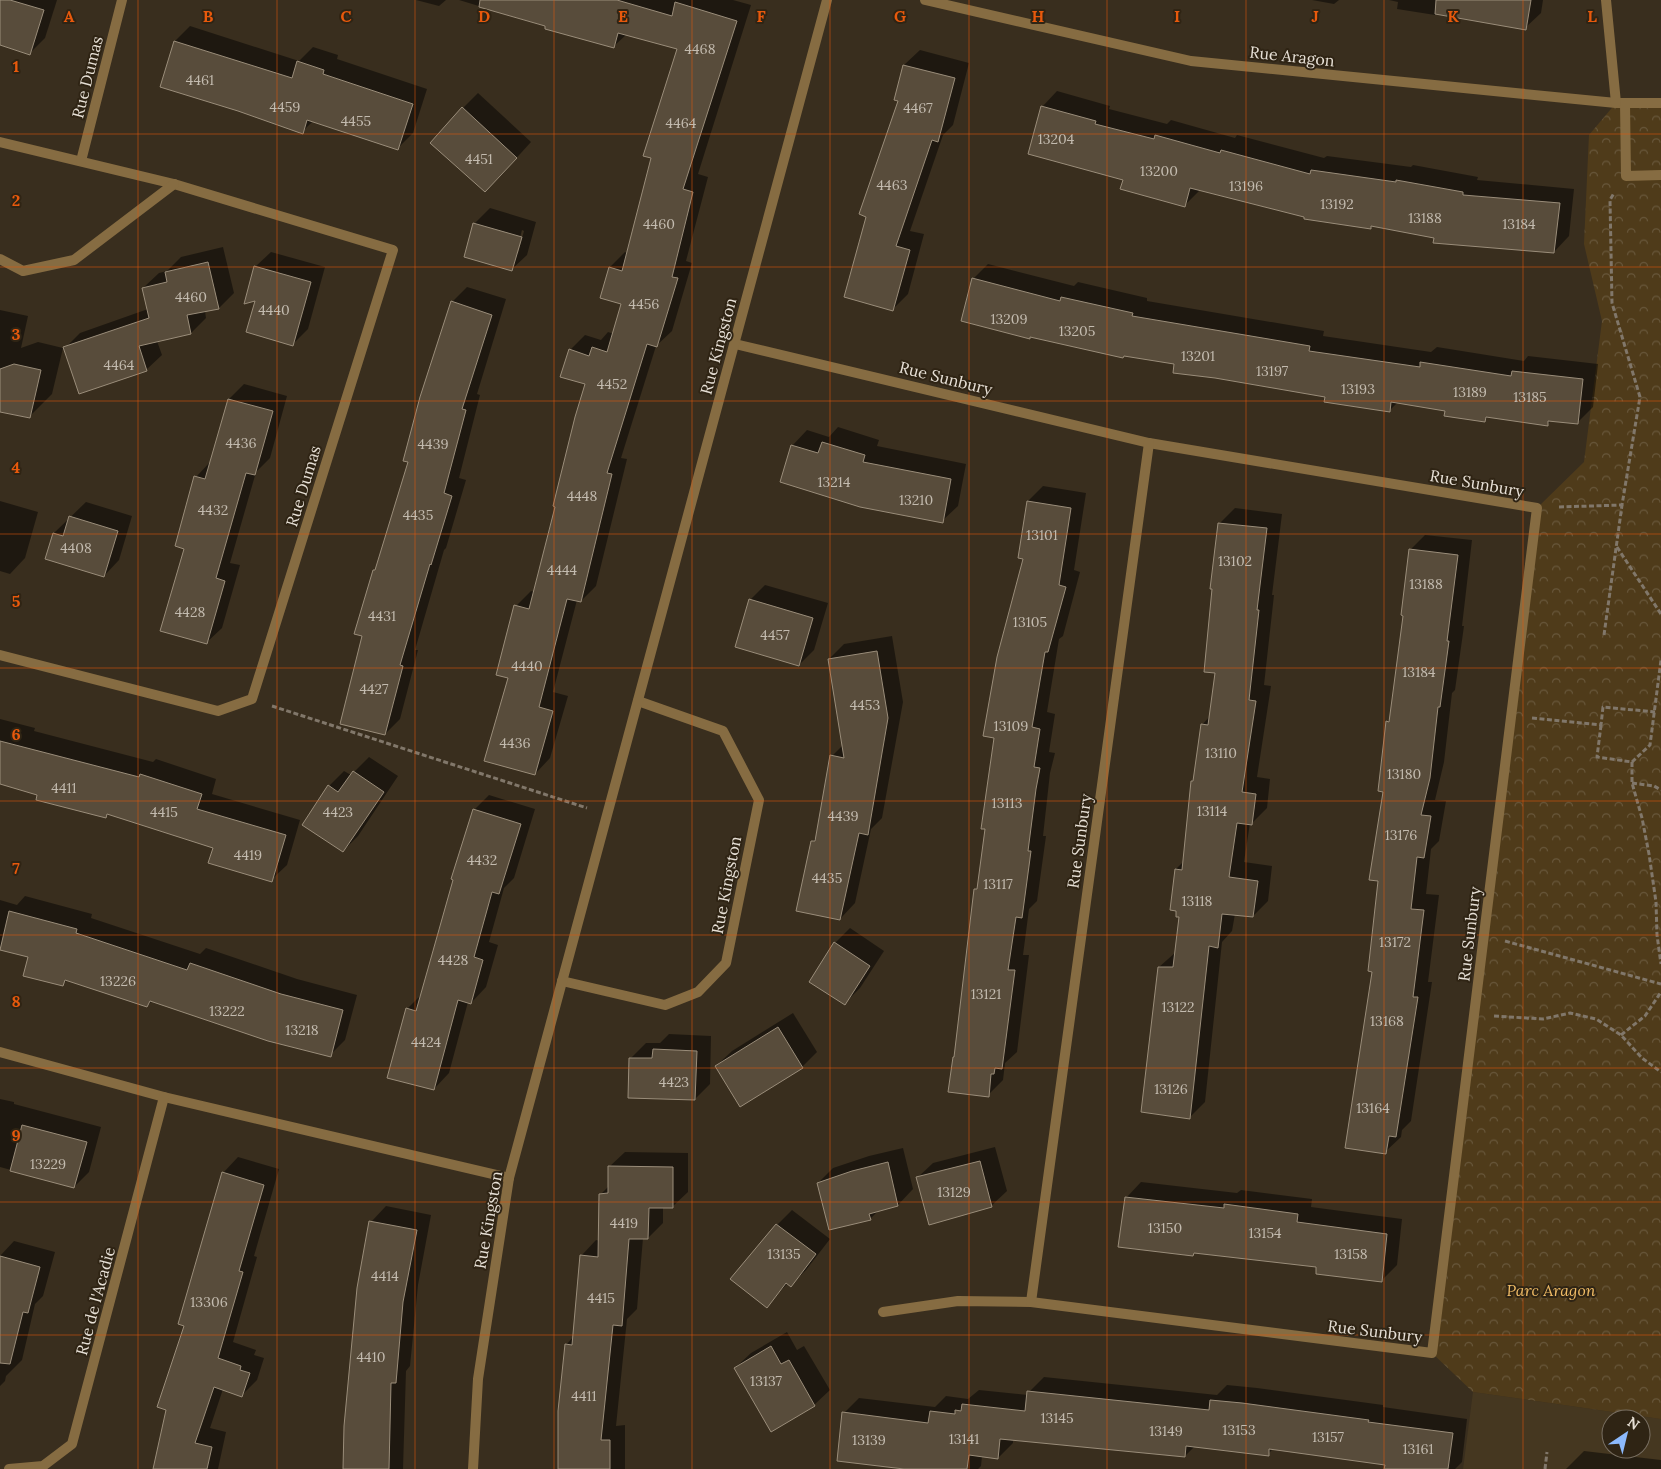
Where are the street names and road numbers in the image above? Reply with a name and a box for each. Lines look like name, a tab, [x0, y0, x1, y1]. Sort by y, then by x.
street label: Rue Dumas	[67, 34, 107, 120]
street label: Rue Aragon	[1248, 42, 1336, 70]
street label: Rue Kingston	[696, 295, 741, 396]
street label: Rue Sunbury	[897, 357, 995, 399]
street label: Rue Dumas	[281, 443, 325, 529]
street label: Rue Sunbury	[1428, 465, 1526, 501]
street label: Rue Sunbury	[1062, 792, 1096, 890]
street label: Rue Kingston	[707, 834, 745, 936]
street label: Rue Sunbury	[1453, 885, 1485, 982]
street label: Rue Kingston	[470, 1169, 507, 1271]
street label: Rue de l'Acadie	[71, 1244, 119, 1357]
street label: Rue Sunbury	[1327, 1315, 1424, 1347]

